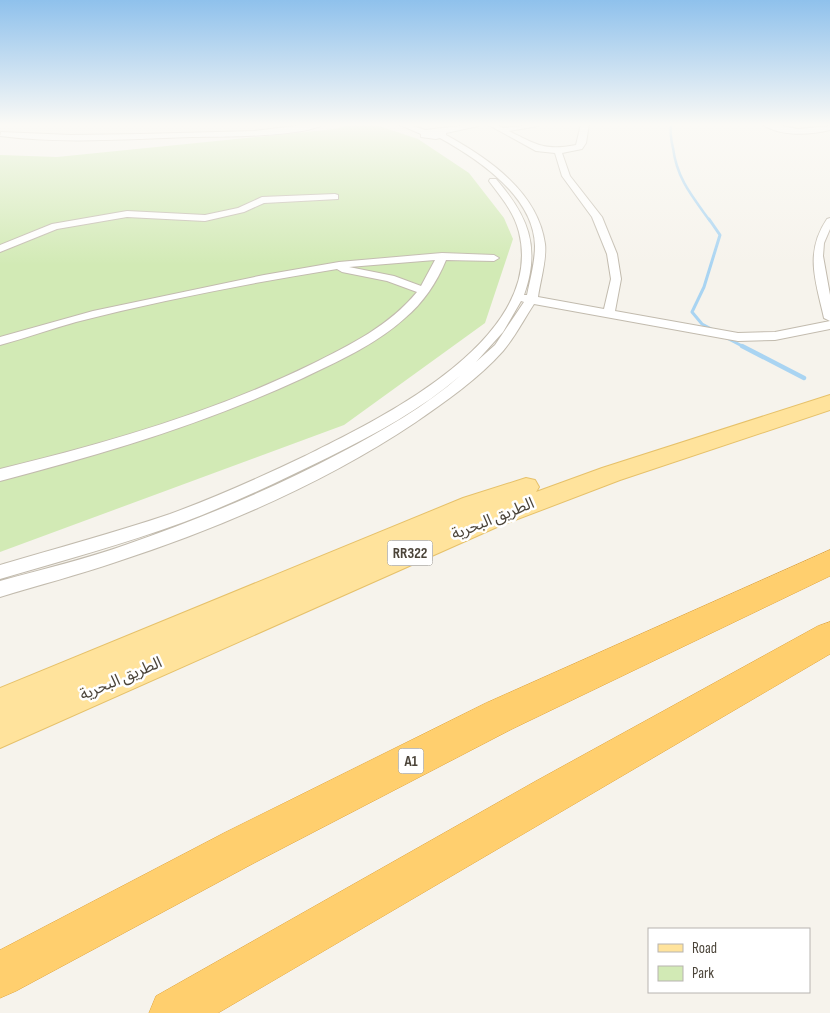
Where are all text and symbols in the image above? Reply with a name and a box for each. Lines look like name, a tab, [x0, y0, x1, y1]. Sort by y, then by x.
street label: الطريق البحرية	[449, 494, 537, 544]
road number: RR322	[388, 540, 432, 566]
street label: الطريق البحرية	[77, 653, 165, 705]
road number: A1	[398, 748, 424, 774]
legend	[648, 928, 810, 993]
text: Road	[692, 939, 717, 958]
text: Park	[692, 964, 714, 983]

